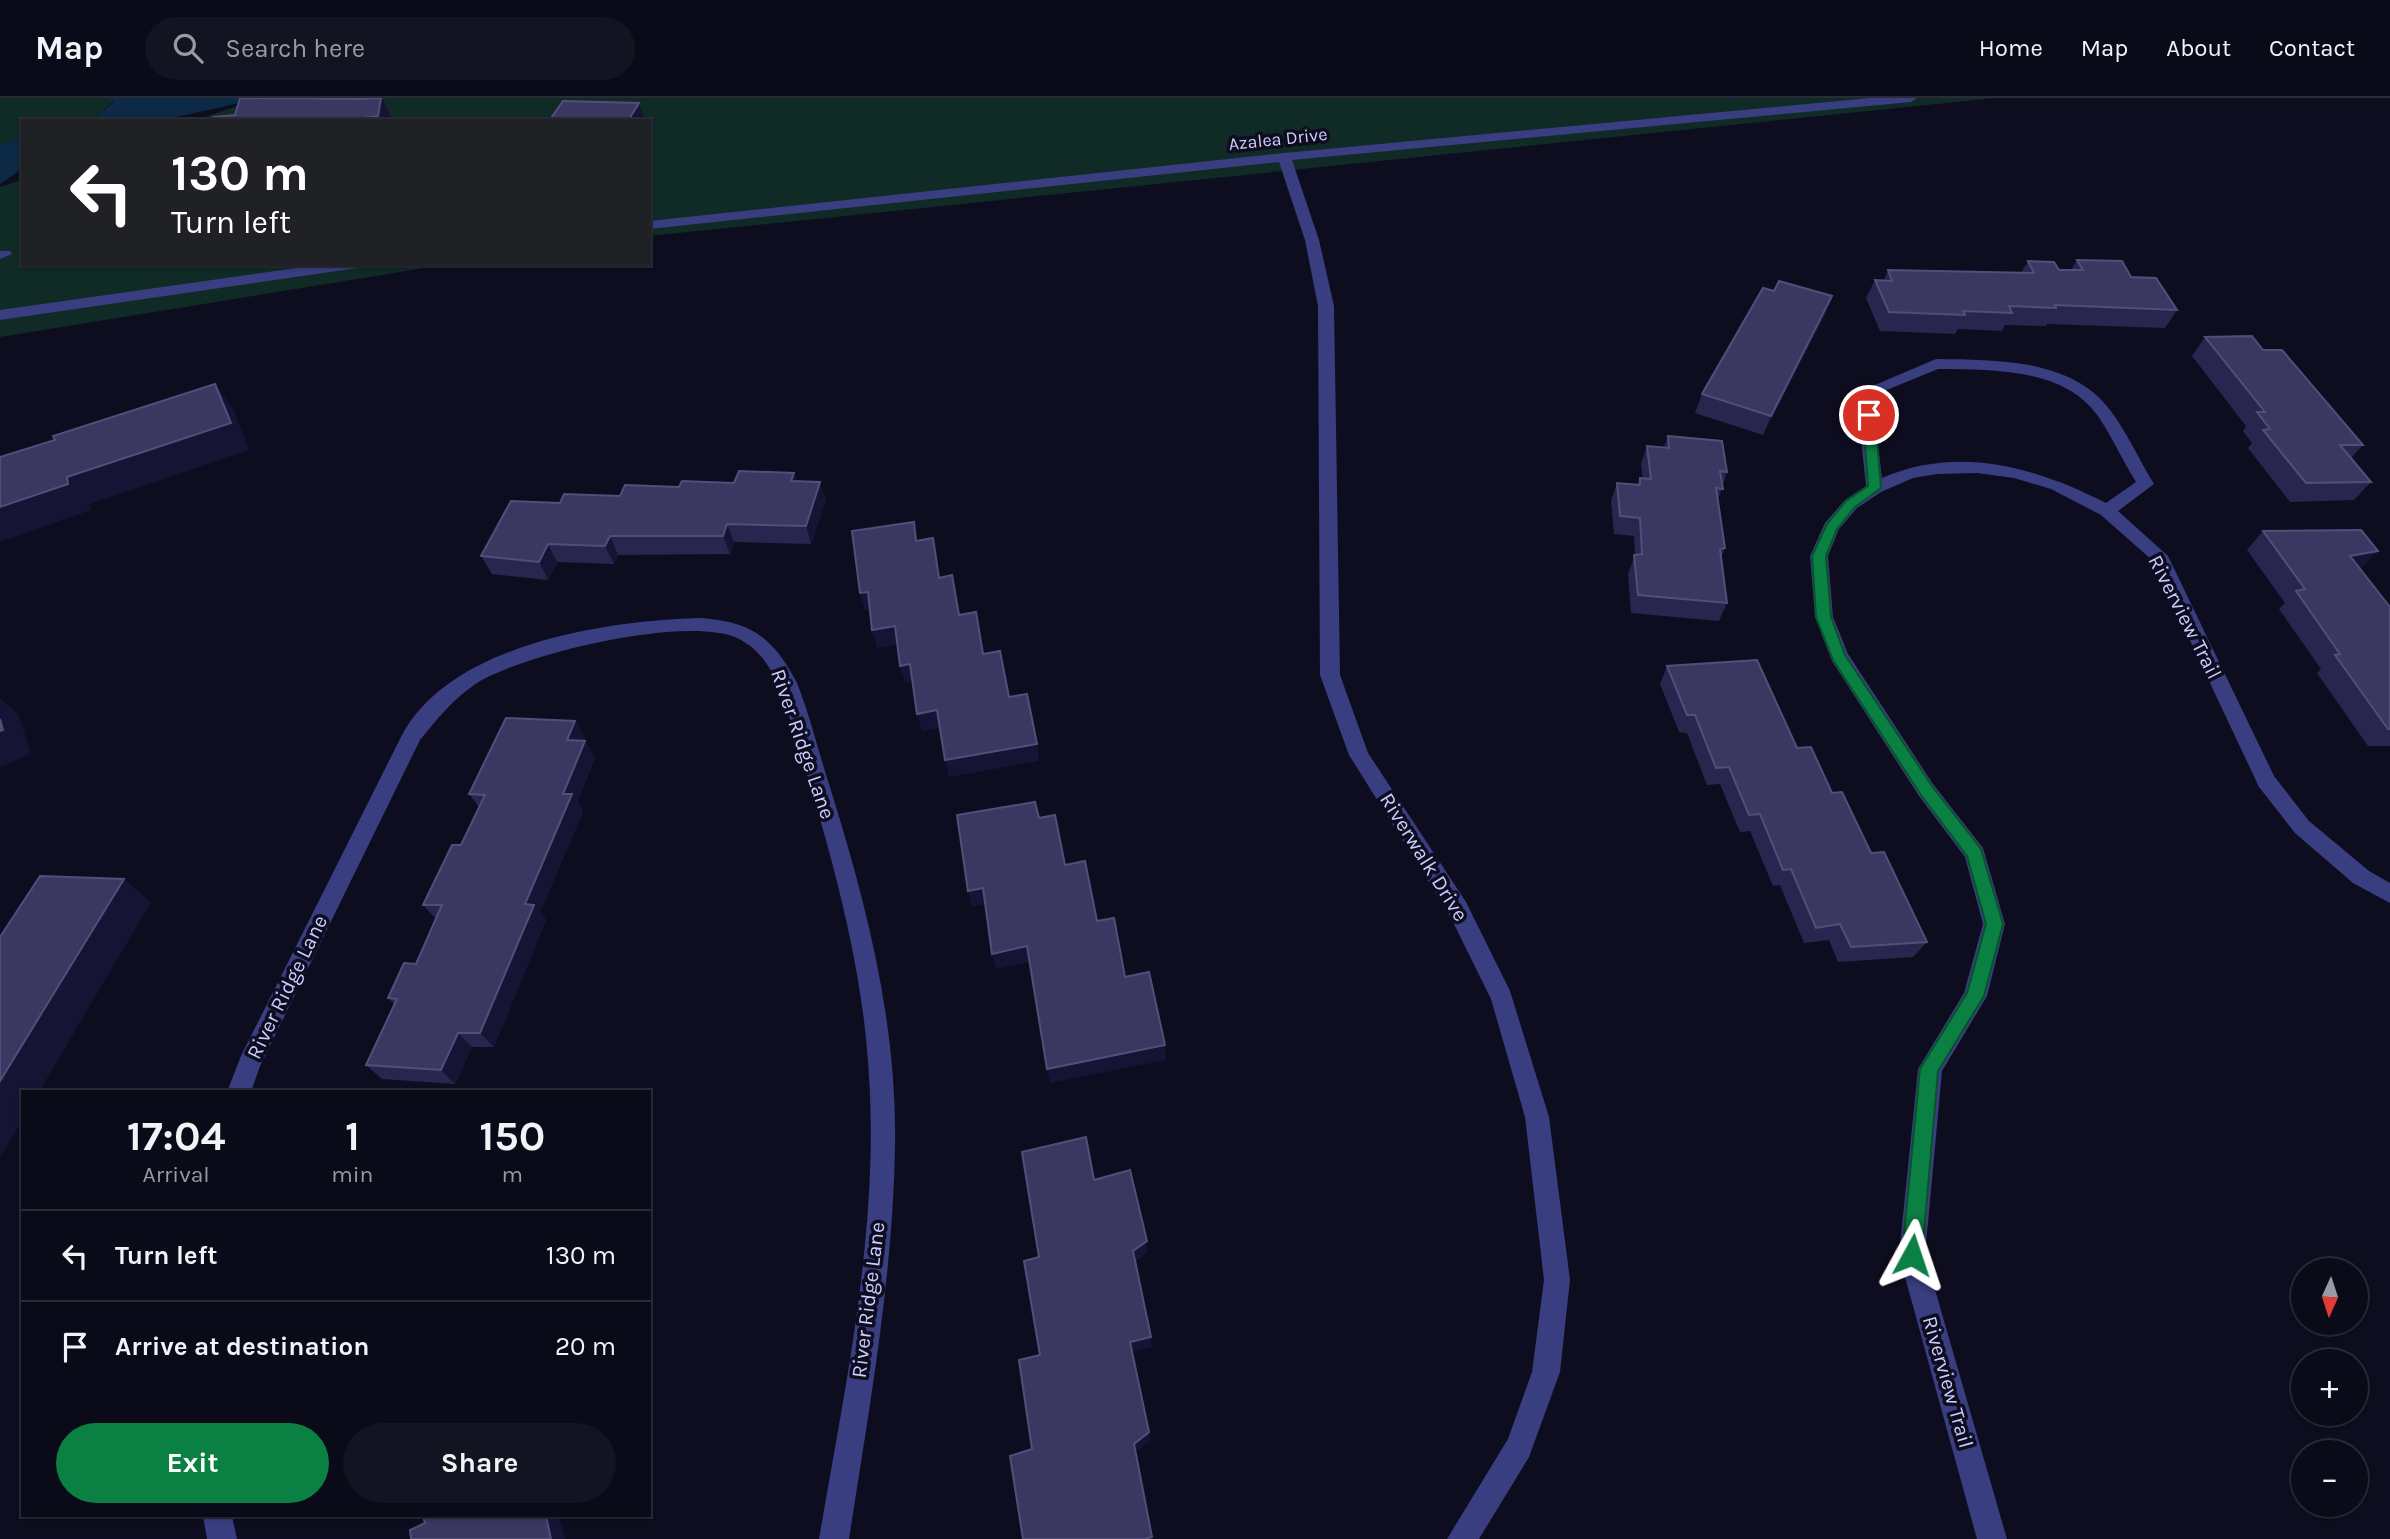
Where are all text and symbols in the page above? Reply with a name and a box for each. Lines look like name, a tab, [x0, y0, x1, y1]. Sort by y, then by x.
search box	[145, 17, 635, 80]
text: Map	[35, 29, 103, 67]
icon: search	[169, 29, 207, 67]
text: Search here	[225, 33, 365, 64]
text: Home	[1979, 34, 2043, 62]
text: Map	[2081, 34, 2128, 62]
text: About	[2166, 34, 2231, 62]
text: Contact	[2269, 34, 2355, 62]
street label: Azalea Drive	[1227, 123, 1329, 155]
text: 130 m	[171, 145, 309, 202]
icon: left	[56, 147, 147, 238]
text: Turn left	[171, 204, 291, 241]
pin	[1839, 385, 1899, 445]
icon: arrive	[1850, 396, 1888, 434]
street label: Riverview Trail	[2143, 551, 2227, 683]
street label: River Ridge Lane	[766, 666, 840, 822]
street label: Riverwalk Drive	[1375, 788, 1473, 926]
street label: River Ridge Lane	[242, 911, 332, 1063]
text: 17:04	[127, 1111, 226, 1161]
text: 1	[345, 1111, 360, 1161]
text: 150	[479, 1111, 545, 1161]
text: Arrival	[142, 1161, 210, 1188]
text: min	[331, 1161, 374, 1188]
text: m	[501, 1161, 523, 1188]
position arrow	[1875, 1218, 1949, 1292]
street label: River Ridge Lane	[847, 1221, 889, 1379]
icon: left	[56, 1237, 94, 1275]
text: Turn left	[115, 1240, 217, 1271]
text: 130 m	[546, 1240, 616, 1271]
north arrow	[2291, 1258, 2368, 1335]
map controls	[2291, 1258, 2368, 1517]
street label: Riverview Trail	[1918, 1313, 1978, 1451]
icon: arrive	[56, 1328, 94, 1366]
text: Arrive at destination	[115, 1331, 369, 1362]
text: 20 m	[555, 1331, 616, 1362]
button: +	[2291, 1349, 2368, 1426]
button: Exit	[56, 1423, 329, 1503]
button: Share	[343, 1423, 616, 1503]
button: −	[2291, 1440, 2368, 1517]

